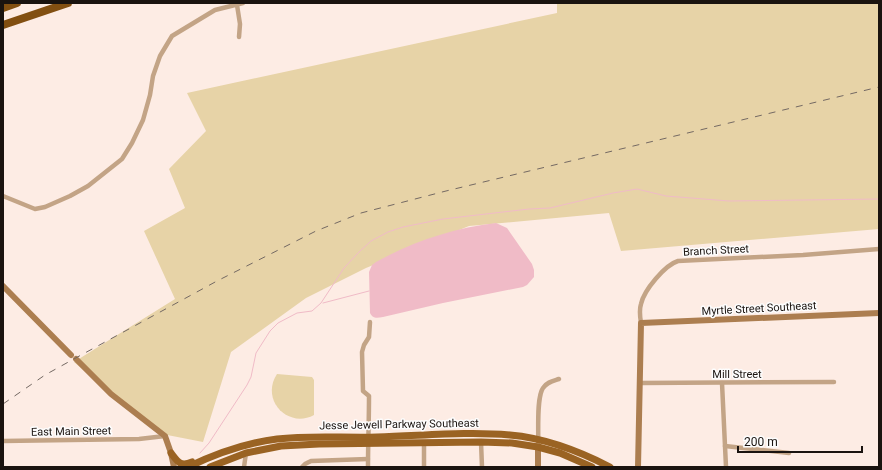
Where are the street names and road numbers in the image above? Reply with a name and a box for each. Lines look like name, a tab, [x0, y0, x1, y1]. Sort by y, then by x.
street label: Branch Street	[683, 242, 750, 259]
street label: Myrtle Street Southeast	[701, 299, 817, 318]
street label: Mill Street	[712, 368, 762, 381]
street label: Jesse Jewell Parkway Southeast	[319, 417, 479, 432]
street label: East Main Street	[31, 424, 112, 439]

